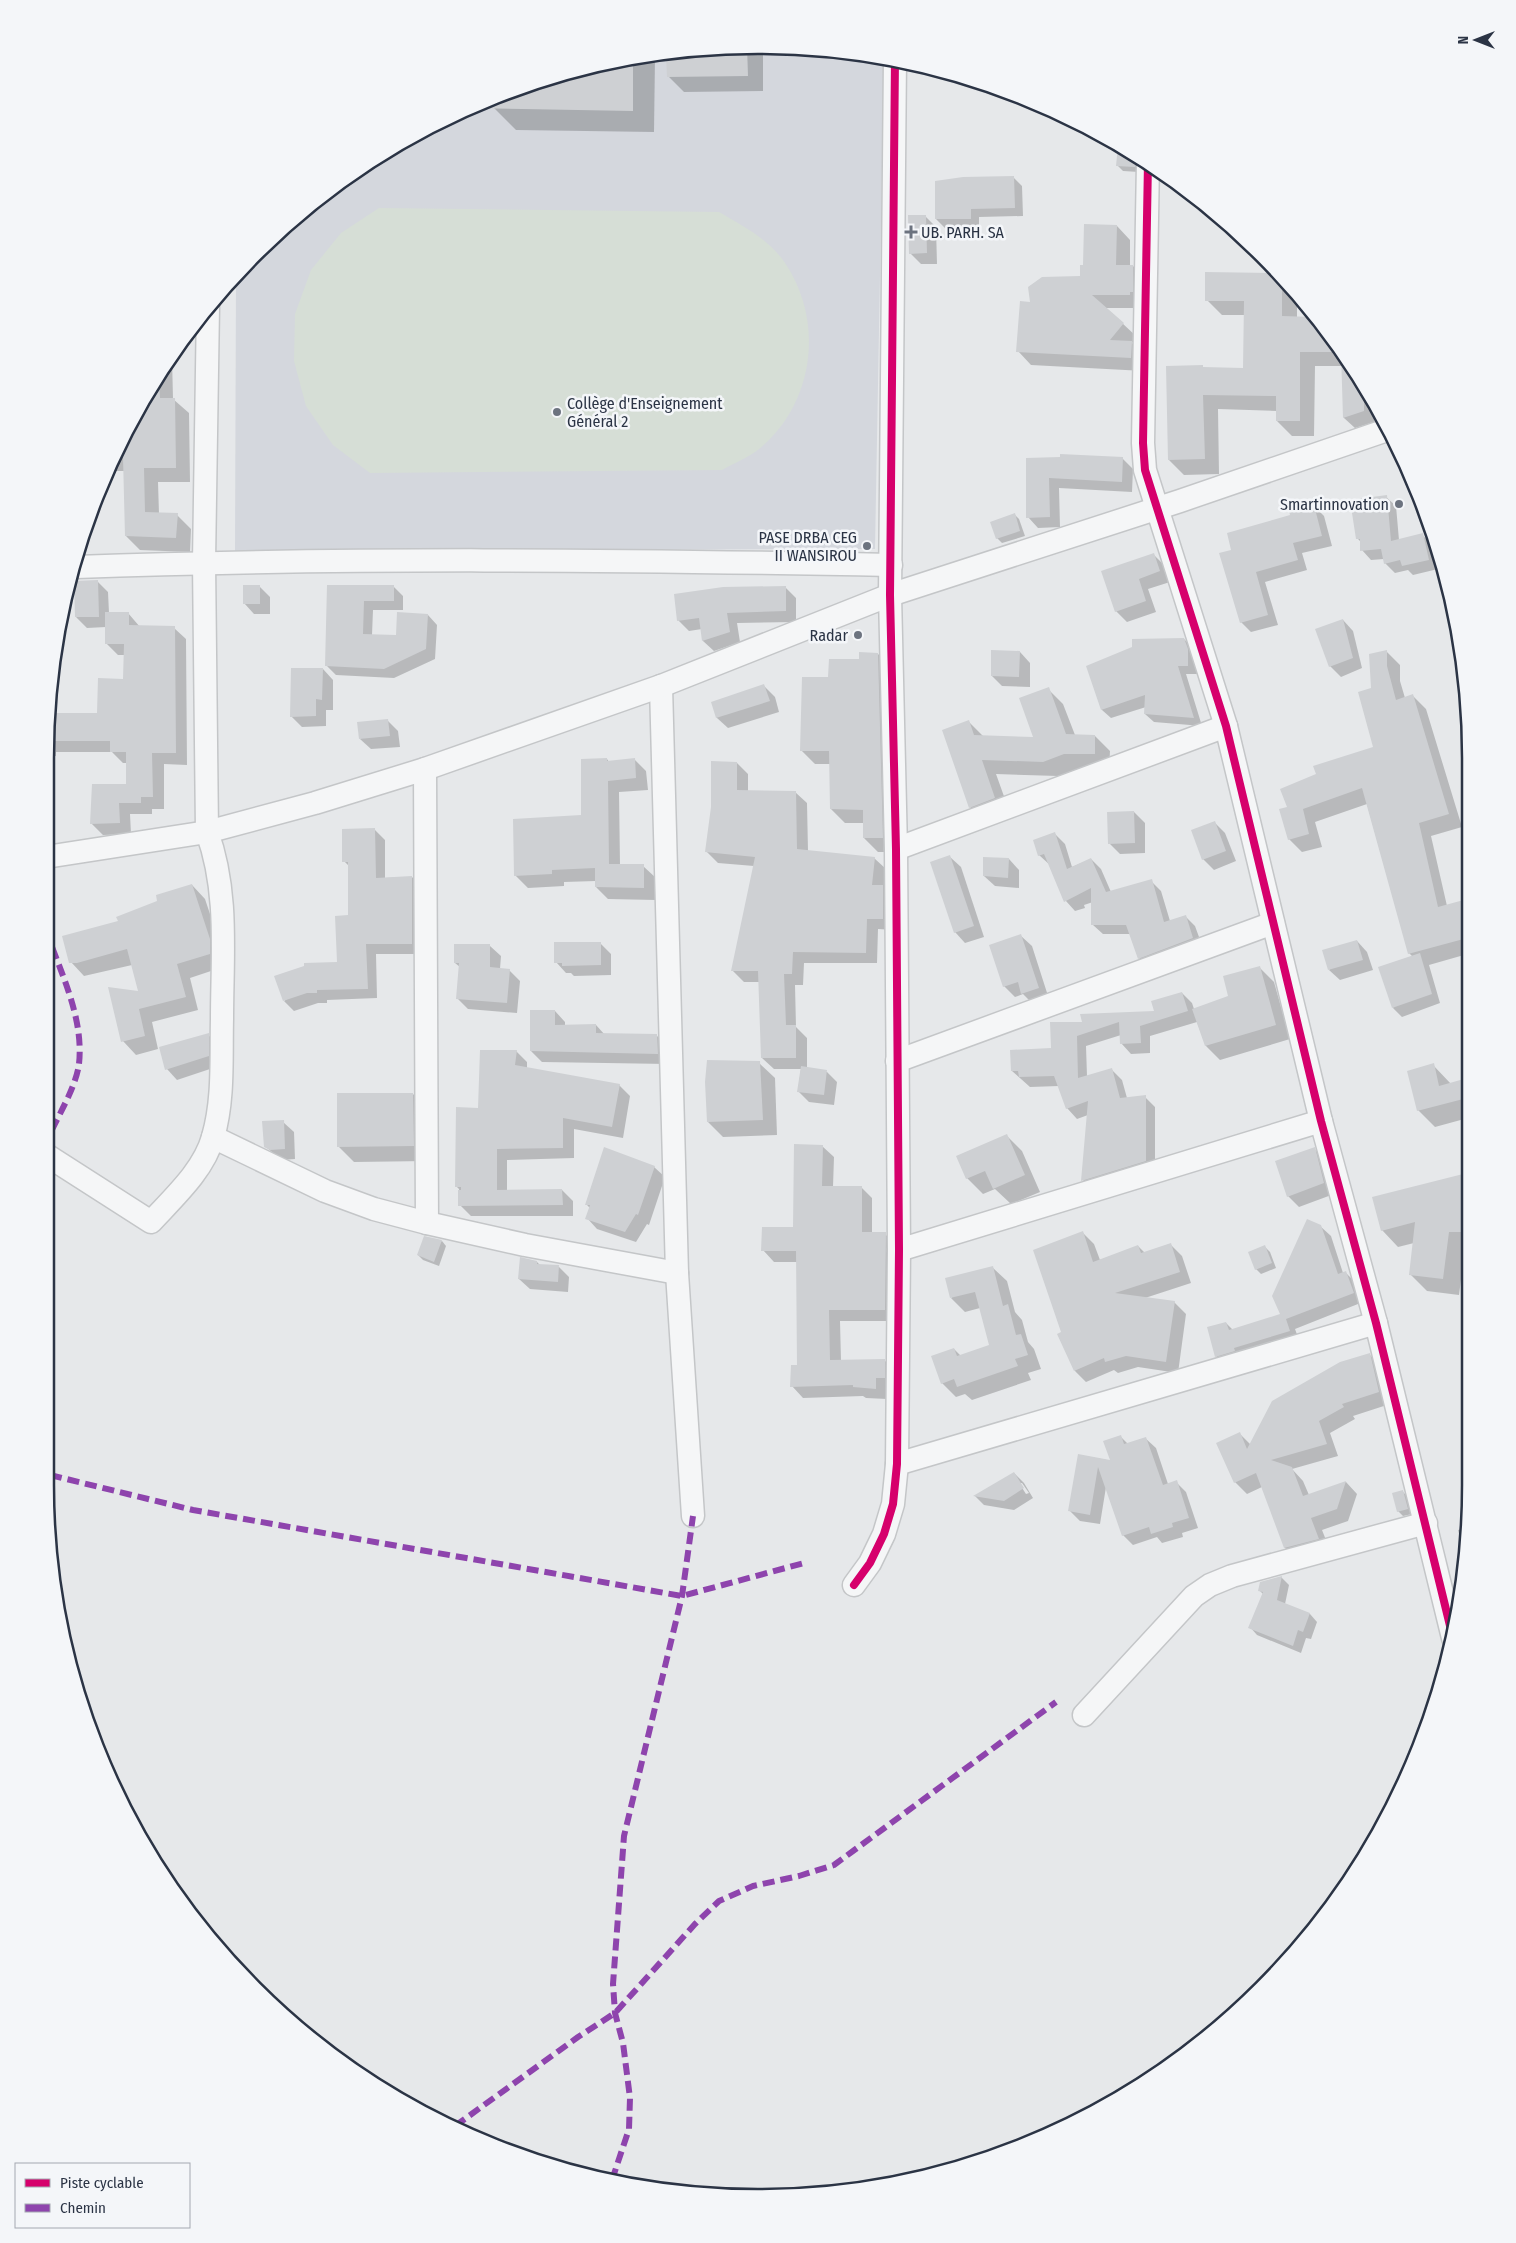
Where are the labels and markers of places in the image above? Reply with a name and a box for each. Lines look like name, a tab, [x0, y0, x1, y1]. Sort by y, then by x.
place label: UB. PARH. SA	[921, 223, 1005, 242]
marker: UB. PARH. SA	[905, 226, 917, 238]
place label: Collège d'Enseignement Général 2	[567, 394, 723, 431]
marker: Collège d'Enseignement Général 2	[551, 406, 563, 418]
place label: Smartinnovation	[1280, 495, 1389, 514]
marker: Smartinnovation	[1393, 498, 1405, 510]
place label: PASE DRBA CEG II WANSIROU	[759, 528, 857, 565]
marker: PASE DRBA CEG II WANSIROU	[861, 540, 873, 552]
place label: Radar	[810, 626, 848, 645]
marker: Radar	[852, 629, 864, 641]

